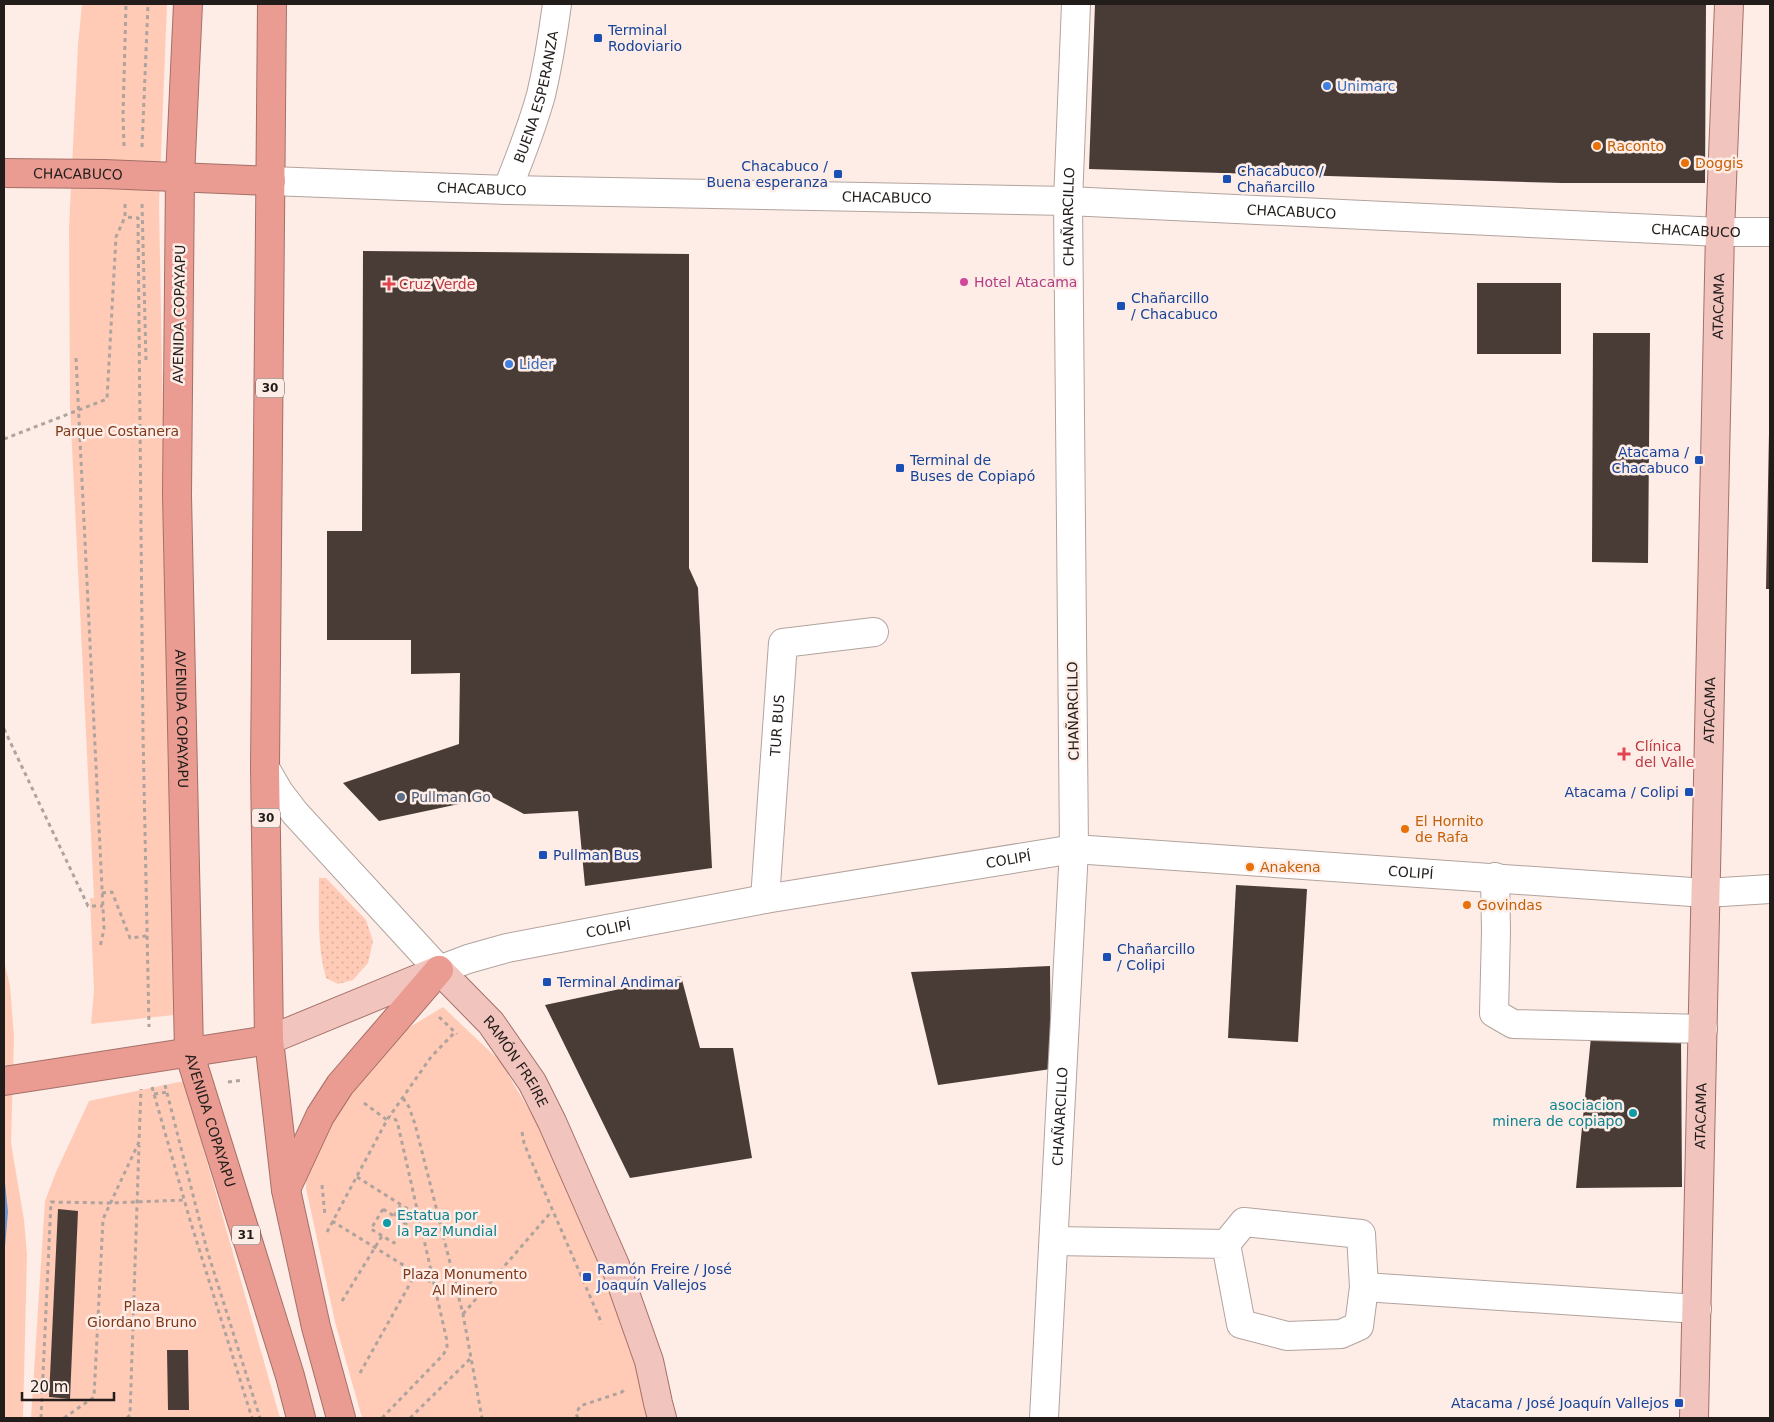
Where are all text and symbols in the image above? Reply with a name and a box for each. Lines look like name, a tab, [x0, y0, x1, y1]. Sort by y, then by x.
place label: Terminal Rodoviario	[607, 22, 682, 54]
street label: BUENA ESPERANZA	[511, 29, 561, 165]
marker: Terminal Rodoviario	[592, 32, 604, 44]
place label: Unimarc	[1337, 78, 1395, 94]
marker: Unimarc	[1321, 80, 1333, 92]
place label: Raconto	[1607, 138, 1664, 154]
marker: Raconto	[1591, 140, 1603, 152]
place label: Doggis	[1695, 155, 1743, 171]
marker: Doggis	[1679, 157, 1691, 169]
place label: Chacabuco / Buena esperanza	[706, 158, 828, 190]
place label: Chacabuco / Chañarcillo	[1237, 163, 1324, 195]
street label: CHACABUCO	[33, 165, 123, 183]
street label: CHAÑARCILLO	[1060, 167, 1077, 266]
marker: Chacabuco / Buena esperanza	[832, 168, 844, 180]
marker: Chacabuco / Chañarcillo	[1221, 173, 1233, 185]
street label: CHACABUCO	[437, 179, 527, 198]
street label: CHACABUCO	[842, 189, 932, 206]
street label: CHACABUCO	[1246, 202, 1337, 222]
street label: CHACABUCO	[1651, 221, 1741, 240]
street label: AVENIDA COPAYAPU	[170, 244, 188, 384]
street label: ATACAMA	[1710, 273, 1727, 340]
place label: Hotel Atacama	[974, 274, 1077, 290]
place label: Cruz Verde	[399, 276, 475, 292]
marker: Hotel Atacama	[958, 276, 970, 288]
marker: Cruz Verde	[383, 278, 395, 290]
place label: Chañarcillo / Chacabuco	[1131, 290, 1218, 322]
marker: Chañarcillo / Chacabuco	[1115, 300, 1127, 312]
place label: Lider	[519, 356, 554, 372]
marker: Lider	[503, 358, 515, 370]
road number: 30	[256, 378, 284, 398]
park label: Parque Costanera	[55, 423, 179, 439]
place label: Atacama / Chacabuco	[1611, 444, 1689, 476]
place label: Terminal de Buses de Copiapó	[909, 452, 1035, 484]
marker: Atacama / Chacabuco	[1693, 454, 1705, 466]
marker: Terminal de Buses de Copiapó	[894, 462, 906, 474]
street label: AVENIDA COPAYAPU	[172, 649, 191, 788]
street label: CHAÑARCILLO	[1064, 661, 1082, 761]
street label: ATACAMA	[1701, 676, 1718, 744]
street label: TUR BUS	[767, 694, 787, 758]
place label: Clínica del Valle	[1635, 738, 1694, 770]
marker: Clínica del Valle	[1617, 747, 1631, 761]
place label: Atacama / Colipi	[1565, 784, 1679, 800]
marker: Atacama / Colipi	[1683, 786, 1695, 798]
place label: Pullman Go	[411, 789, 491, 805]
marker: Pullman Go	[395, 791, 407, 803]
road number: 30	[252, 808, 280, 828]
place label: El Hornito de Rafa	[1415, 813, 1484, 845]
marker: El Hornito de Rafa	[1399, 823, 1411, 835]
place label: Pullman Bus	[553, 847, 639, 863]
street label: COLIPÍ	[985, 848, 1032, 871]
marker: Pullman Bus	[537, 849, 549, 861]
place label: Anakena	[1260, 859, 1321, 875]
marker: Anakena	[1244, 861, 1256, 873]
street label: COLIPÍ	[1388, 863, 1434, 882]
place label: Govindas	[1477, 897, 1542, 913]
marker: Govindas	[1461, 899, 1473, 911]
street label: COLIPÍ	[585, 917, 632, 941]
place label: Chañarcillo / Colipi	[1117, 941, 1195, 973]
marker: Chañarcillo / Colipi	[1101, 951, 1113, 963]
place label: Terminal Andimar	[556, 974, 680, 990]
marker: Terminal Andimar	[541, 976, 553, 988]
street label: RAMÓN FREIRE	[480, 1012, 551, 1110]
street label: AVENIDA COPAYAPU	[182, 1052, 239, 1189]
street label: CHAÑARCILLO	[1049, 1067, 1070, 1166]
street label: ATACAMA	[1692, 1082, 1709, 1149]
place label: asociacion minera de copiapo	[1492, 1097, 1623, 1129]
marker: asociacion minera de copiapo	[1627, 1107, 1639, 1119]
place label: Estatua por la Paz Mundial	[397, 1207, 497, 1239]
marker: Estatua por la Paz Mundial	[381, 1217, 393, 1229]
road number: 31	[232, 1226, 260, 1244]
place label: Ramón Freire / José Joaquín Vallejos	[596, 1261, 732, 1293]
park label: Plaza Monumento Al Minero	[403, 1266, 527, 1298]
marker: Ramón Freire / José Joaquín Vallejos	[581, 1271, 593, 1283]
park label: Plaza Giordano Bruno	[87, 1298, 197, 1330]
scale bar	[22, 1370, 115, 1402]
text: 20 m	[30, 1378, 68, 1396]
place label: Atacama / José Joaquín Vallejos	[1451, 1395, 1669, 1411]
marker: Atacama / José Joaquín Vallejos	[1673, 1397, 1685, 1409]

